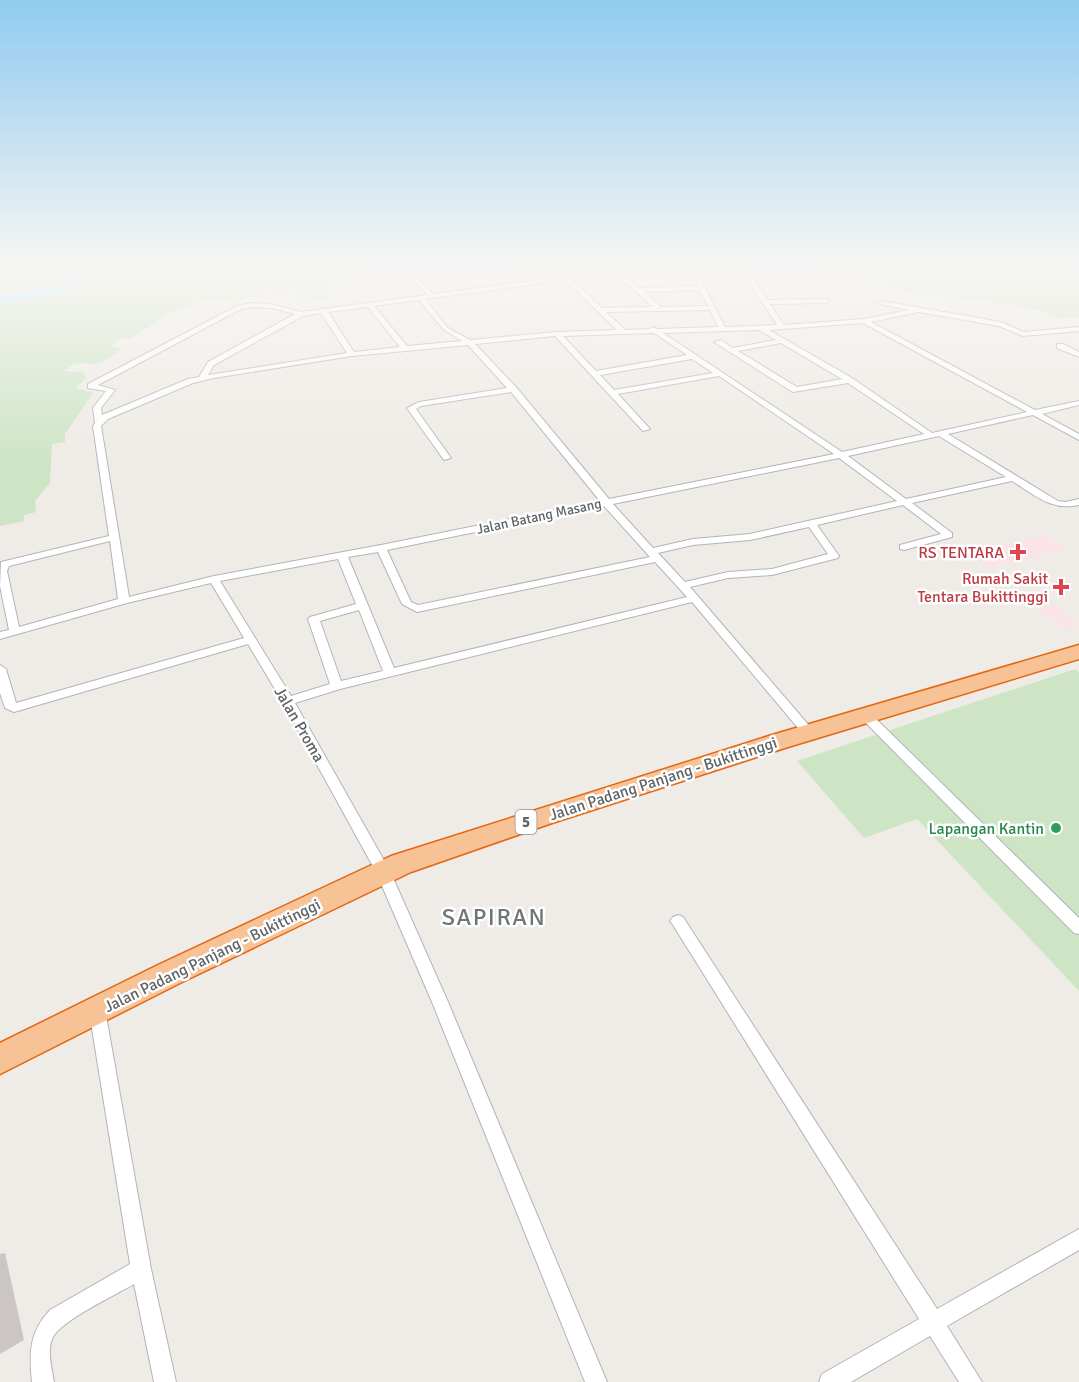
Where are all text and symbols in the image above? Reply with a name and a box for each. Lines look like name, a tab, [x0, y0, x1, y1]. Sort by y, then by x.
street label: Jalan Batang Masang	[475, 495, 603, 538]
place label: RS TENTARA	[918, 543, 1004, 563]
marker: RS TENTARA	[1009, 543, 1027, 561]
place label: Rumah Sakit Tentara Bukittinggi	[917, 569, 1048, 607]
marker: Rumah Sakit Tentara Bukittinggi	[1052, 578, 1070, 596]
street label: Jalan Proma	[270, 683, 329, 766]
street label: Jalan Padang Panjang - Bukittinggi	[547, 733, 780, 825]
road number: 5	[516, 810, 536, 834]
place label: Lapangan Kantin	[928, 819, 1044, 839]
marker: Lapangan Kantin	[1049, 821, 1063, 835]
street label: Jalan Padang Panjang - Bukittinggi	[101, 895, 324, 1017]
district label: SAPIRAN	[442, 902, 546, 932]

